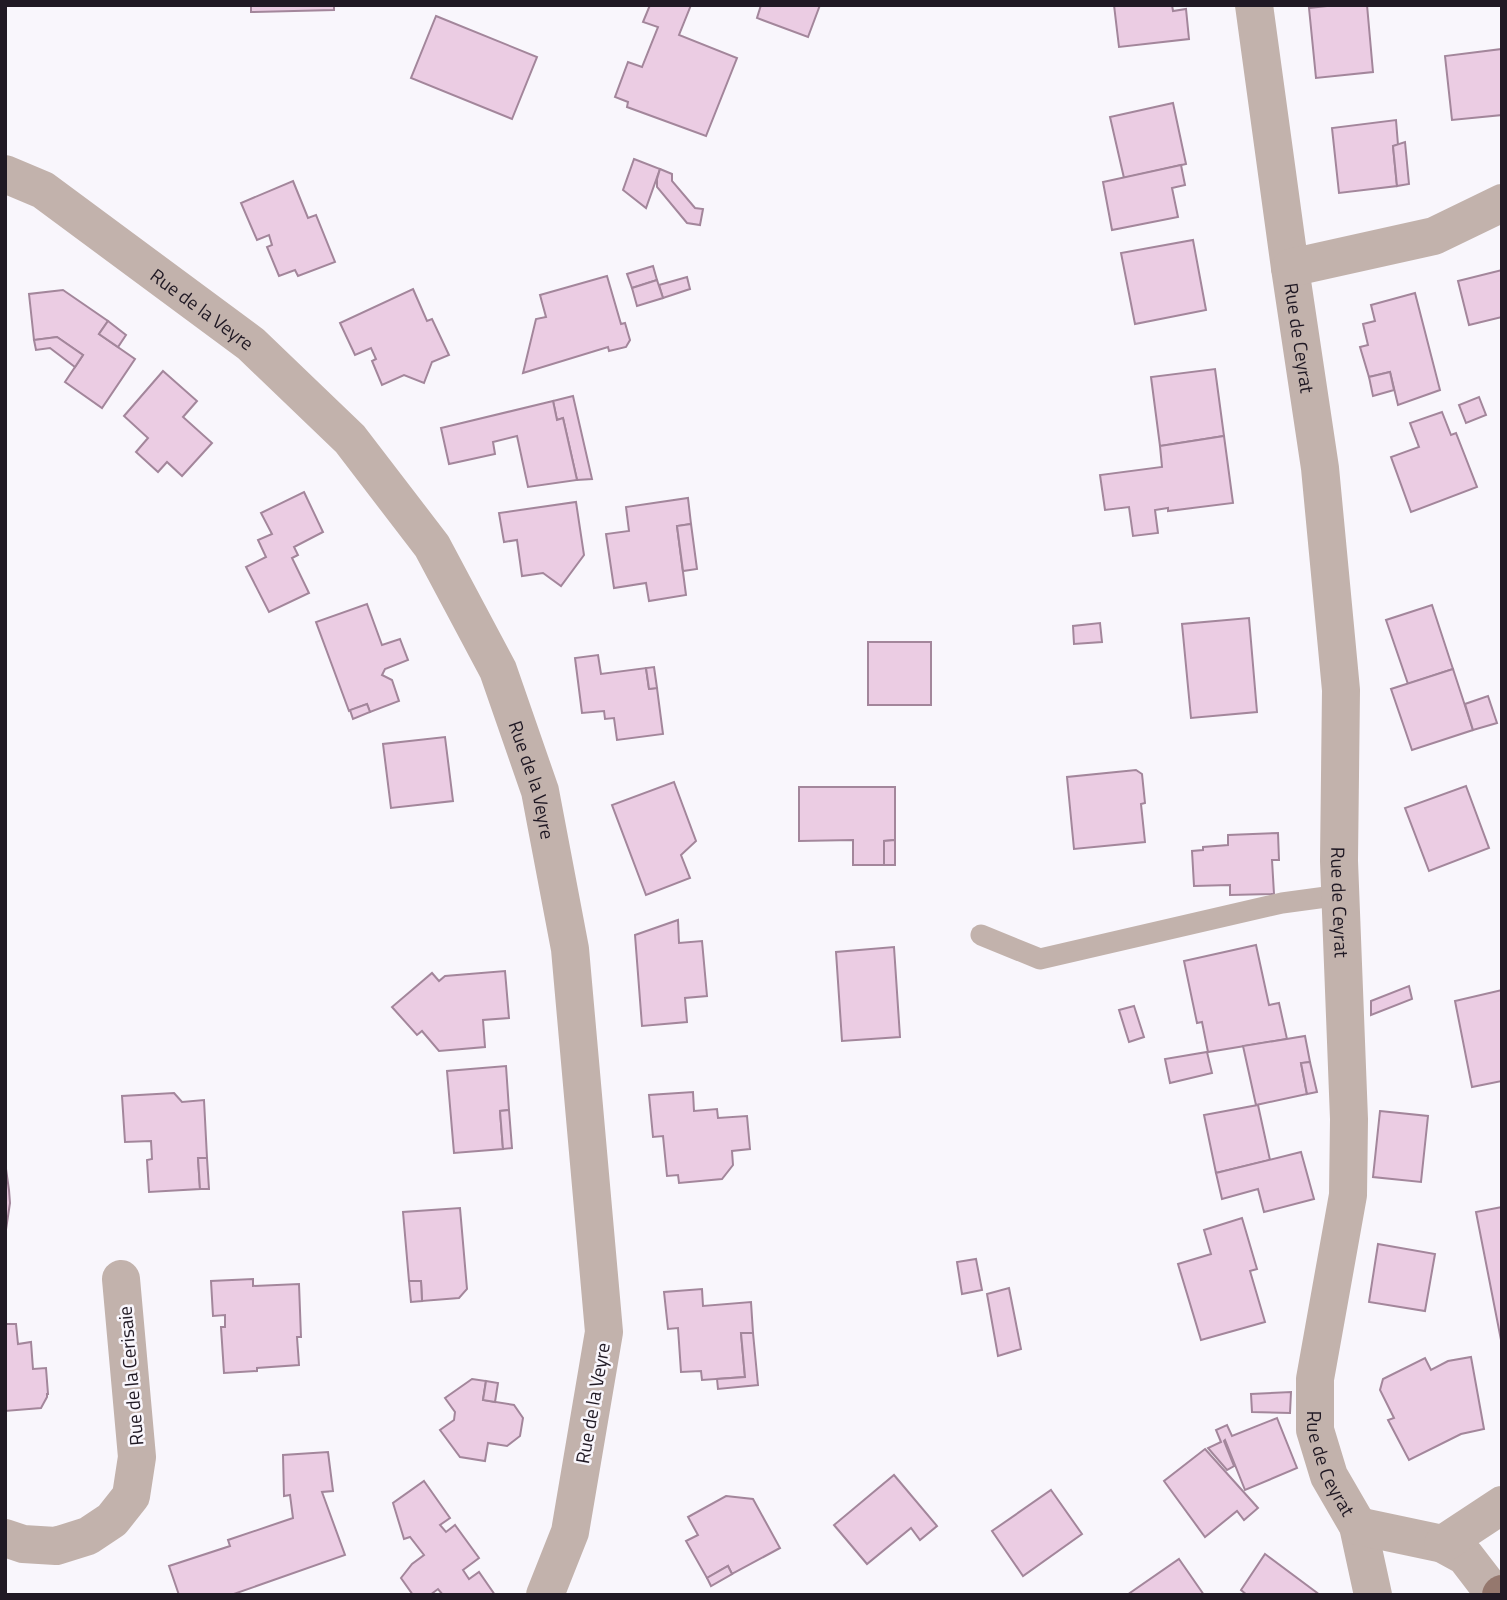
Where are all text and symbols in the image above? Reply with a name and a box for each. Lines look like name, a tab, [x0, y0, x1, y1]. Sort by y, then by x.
street label: Rue de la Veyre	[145, 260, 261, 356]
street label: Rue de Ceyrat	[1278, 281, 1323, 395]
street label: Rue de la Veyre	[502, 716, 563, 842]
street label: Rue de Ceyrat	[1324, 847, 1357, 959]
street label: Rue de la Cerisaie	[109, 1305, 151, 1447]
street label: Rue de la Veyre	[567, 1340, 617, 1466]
street label: Rue de Ceyrat	[1301, 1411, 1364, 1521]

